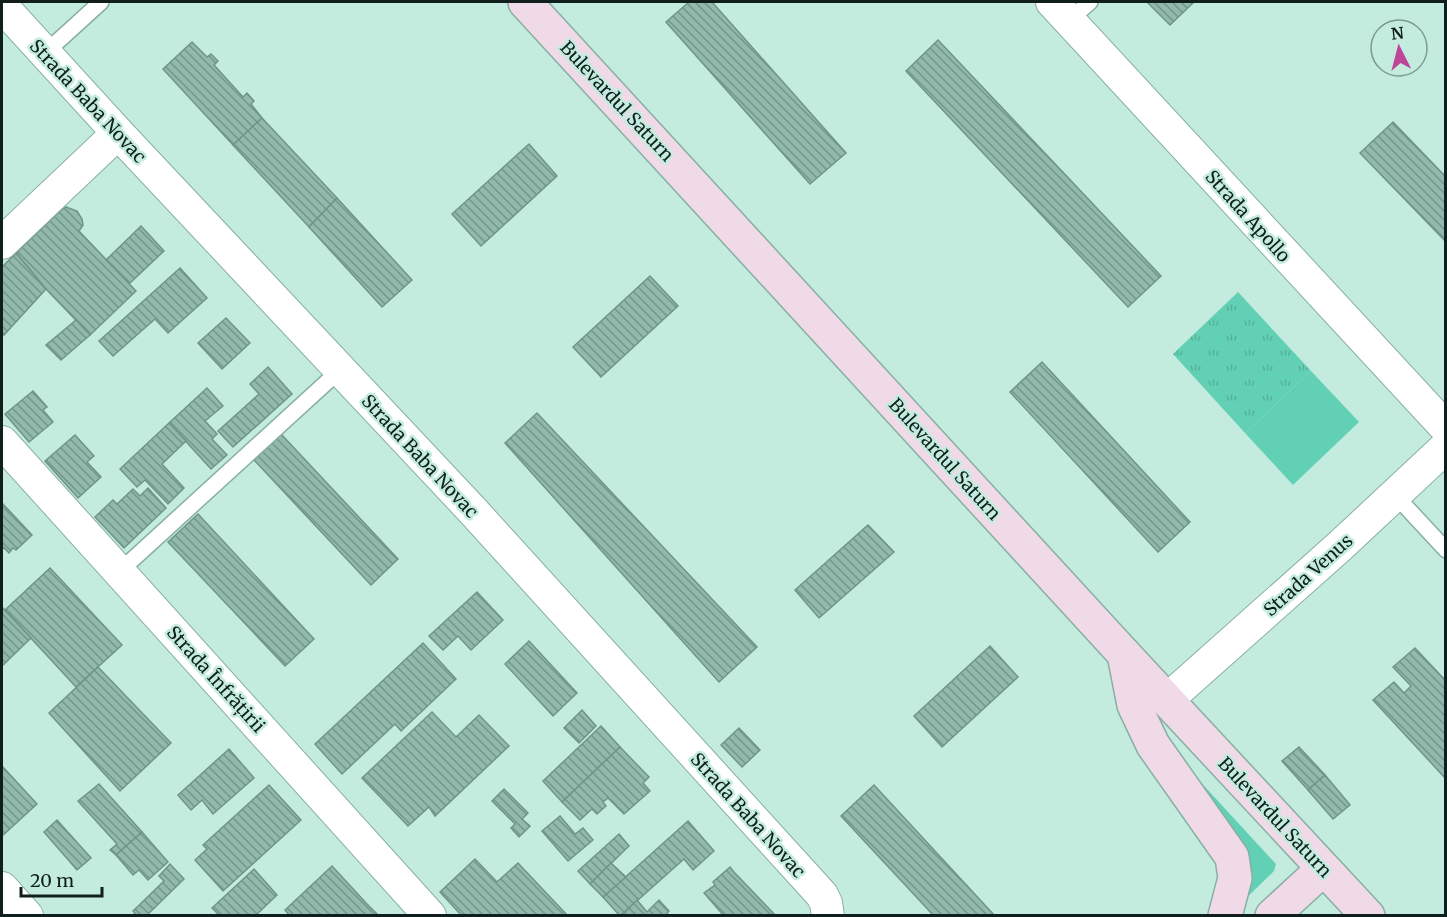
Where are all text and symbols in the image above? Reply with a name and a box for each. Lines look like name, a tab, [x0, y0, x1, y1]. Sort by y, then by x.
north arrow	[1369, 18, 1429, 78]
text: N	[1390, 22, 1405, 44]
street label: Strada Baba Novac	[25, 35, 151, 167]
street label: Bulevardul Saturn	[555, 36, 679, 166]
street label: Strada Apollo	[1201, 165, 1295, 267]
street label: Strada Baba Novac	[357, 390, 483, 522]
street label: Bulevardul Saturn	[884, 393, 1006, 525]
street label: Strada Venus	[1259, 529, 1358, 621]
street label: Strada Înfrățirii	[162, 621, 270, 737]
street label: Strada Baba Novac	[686, 748, 810, 882]
street label: Bulevardul Saturn	[1213, 752, 1337, 882]
scale bar	[21, 860, 102, 898]
text: 20 m	[30, 869, 74, 892]

